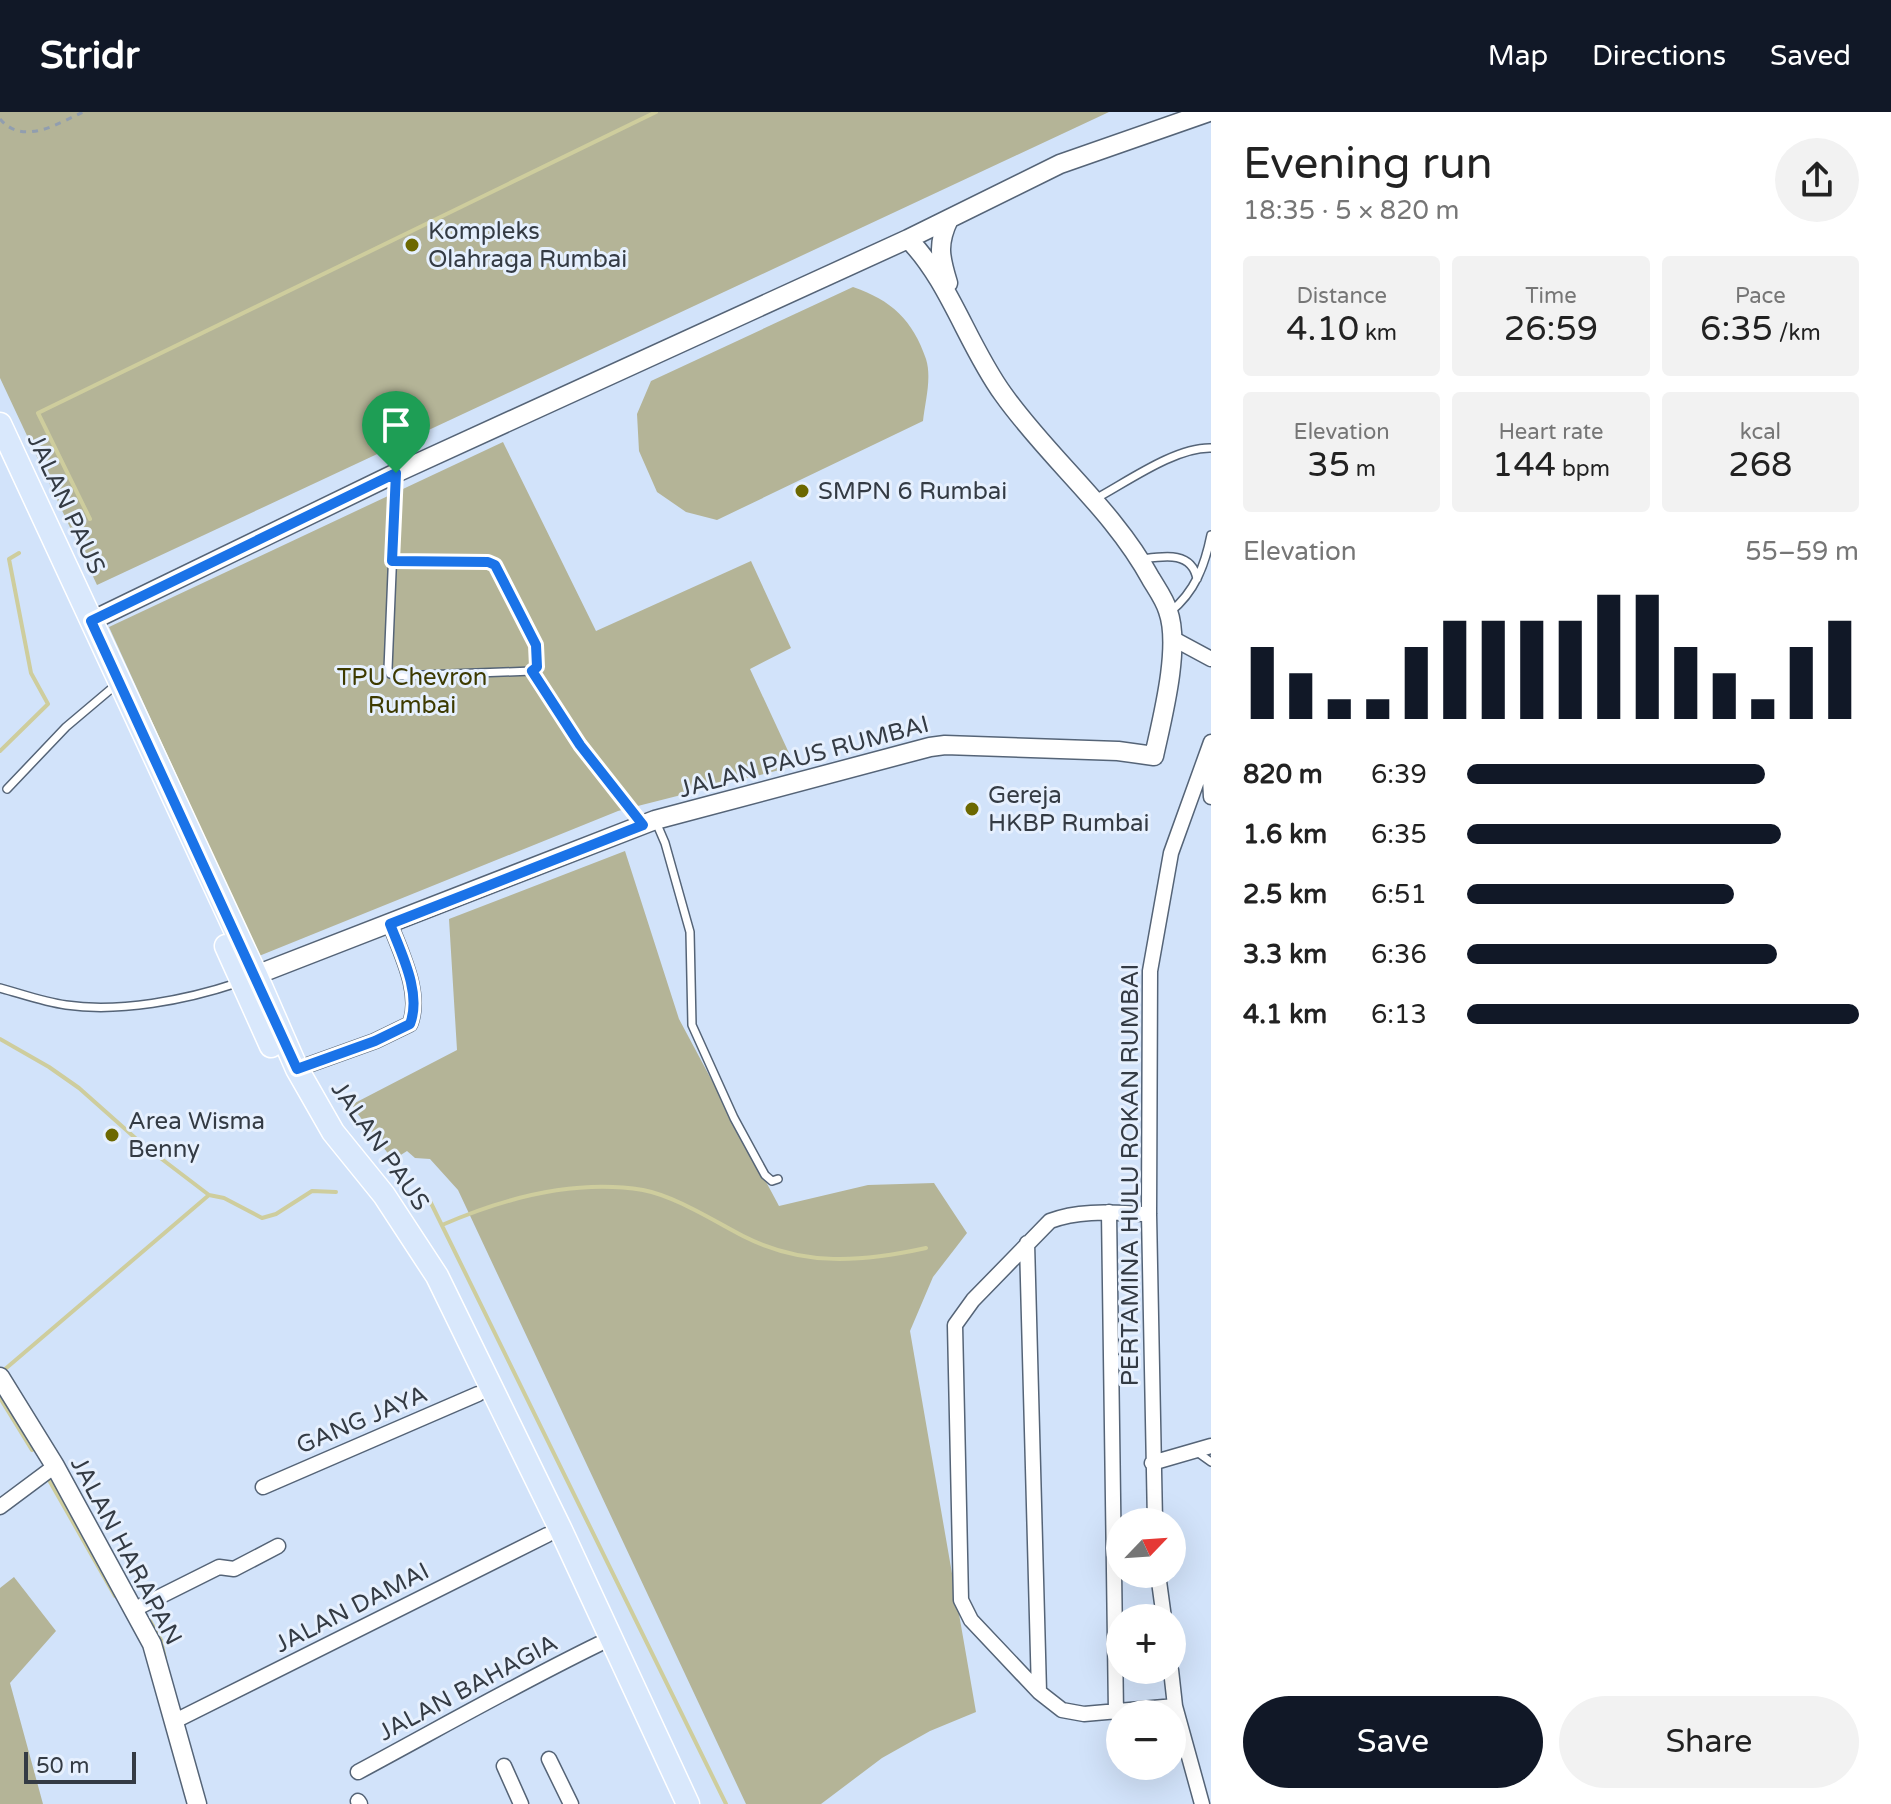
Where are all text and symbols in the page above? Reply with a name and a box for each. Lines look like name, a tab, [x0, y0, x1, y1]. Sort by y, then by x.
text: Stridr	[40, 33, 140, 79]
text: Map	[1488, 39, 1548, 73]
text: Directions	[1592, 39, 1726, 73]
text: Saved	[1770, 39, 1851, 73]
text: Evening run	[1243, 138, 1492, 191]
button: share	[1775, 138, 1859, 222]
text: 18:35 · 5 × 820 m	[1243, 195, 1459, 226]
place label: Kompleks Olahraga Rumbai	[428, 217, 627, 274]
marker: Kompleks Olahraga Rumbai	[403, 236, 421, 254]
text: Distance	[1296, 283, 1387, 309]
text: Time	[1525, 283, 1577, 309]
text: Pace	[1735, 283, 1786, 309]
text: 4.10	[1286, 309, 1359, 350]
text: 26:59	[1504, 309, 1598, 350]
text: 6:35	[1700, 309, 1773, 350]
text: km	[1359, 320, 1397, 346]
text: /km	[1773, 320, 1821, 346]
pin	[362, 391, 430, 473]
icon: arrive	[374, 403, 418, 447]
text: Elevation	[1294, 419, 1390, 445]
text: Heart rate	[1499, 419, 1603, 445]
text: kcal	[1740, 419, 1781, 445]
street label: JALAN PAUS	[21, 429, 111, 579]
text: 35	[1307, 445, 1350, 486]
text: 144	[1492, 445, 1556, 486]
text: 268	[1728, 445, 1792, 486]
text: m	[1350, 456, 1376, 482]
text: bpm	[1556, 456, 1610, 482]
place label: SMPN 6 Rumbai	[818, 477, 1007, 506]
marker: SMPN 6 Rumbai	[793, 482, 811, 500]
text: Elevation	[1243, 536, 1357, 567]
text: 55–59 m	[1745, 536, 1859, 567]
park label: TPU Chevron Rumbai	[337, 663, 487, 720]
street label: JALAN PAUS RUMBAI	[676, 710, 932, 804]
text: 820 m	[1243, 759, 1323, 790]
text: 6:39	[1371, 759, 1427, 790]
place label: Gereja HKBP Rumbai	[988, 781, 1150, 838]
marker: Gereja HKBP Rumbai	[963, 800, 981, 818]
text: 1.6 km	[1243, 819, 1327, 850]
text: 6:35	[1371, 819, 1427, 850]
text: 2.5 km	[1243, 879, 1327, 910]
text: 6:51	[1371, 879, 1427, 910]
text: 3.3 km	[1243, 939, 1327, 970]
text: 6:36	[1371, 939, 1427, 970]
street label: PERTAMINA HULU ROKAN RUMBAI	[1116, 964, 1145, 1386]
text: 4.1 km	[1243, 999, 1327, 1030]
text: 6:13	[1371, 999, 1427, 1030]
street label: JALAN PAUS	[325, 1076, 435, 1216]
place label: Area Wisma Benny	[128, 1107, 265, 1164]
marker: Area Wisma Benny	[103, 1126, 121, 1144]
street label: GANG JAYA	[292, 1379, 432, 1461]
street label: JALAN HARAPAN	[64, 1452, 188, 1650]
north arrow	[1106, 1508, 1186, 1588]
map controls	[1106, 1508, 1186, 1780]
street label: JALAN DAMAI	[270, 1557, 434, 1659]
button: +	[1106, 1604, 1186, 1684]
street label: JALAN BAHAGIA	[373, 1628, 563, 1748]
button: Save	[1243, 1696, 1543, 1788]
button: Share	[1559, 1696, 1859, 1788]
button: −	[1106, 1700, 1186, 1780]
scale bar	[24, 1748, 136, 1784]
text: 50 m	[36, 1753, 90, 1779]

